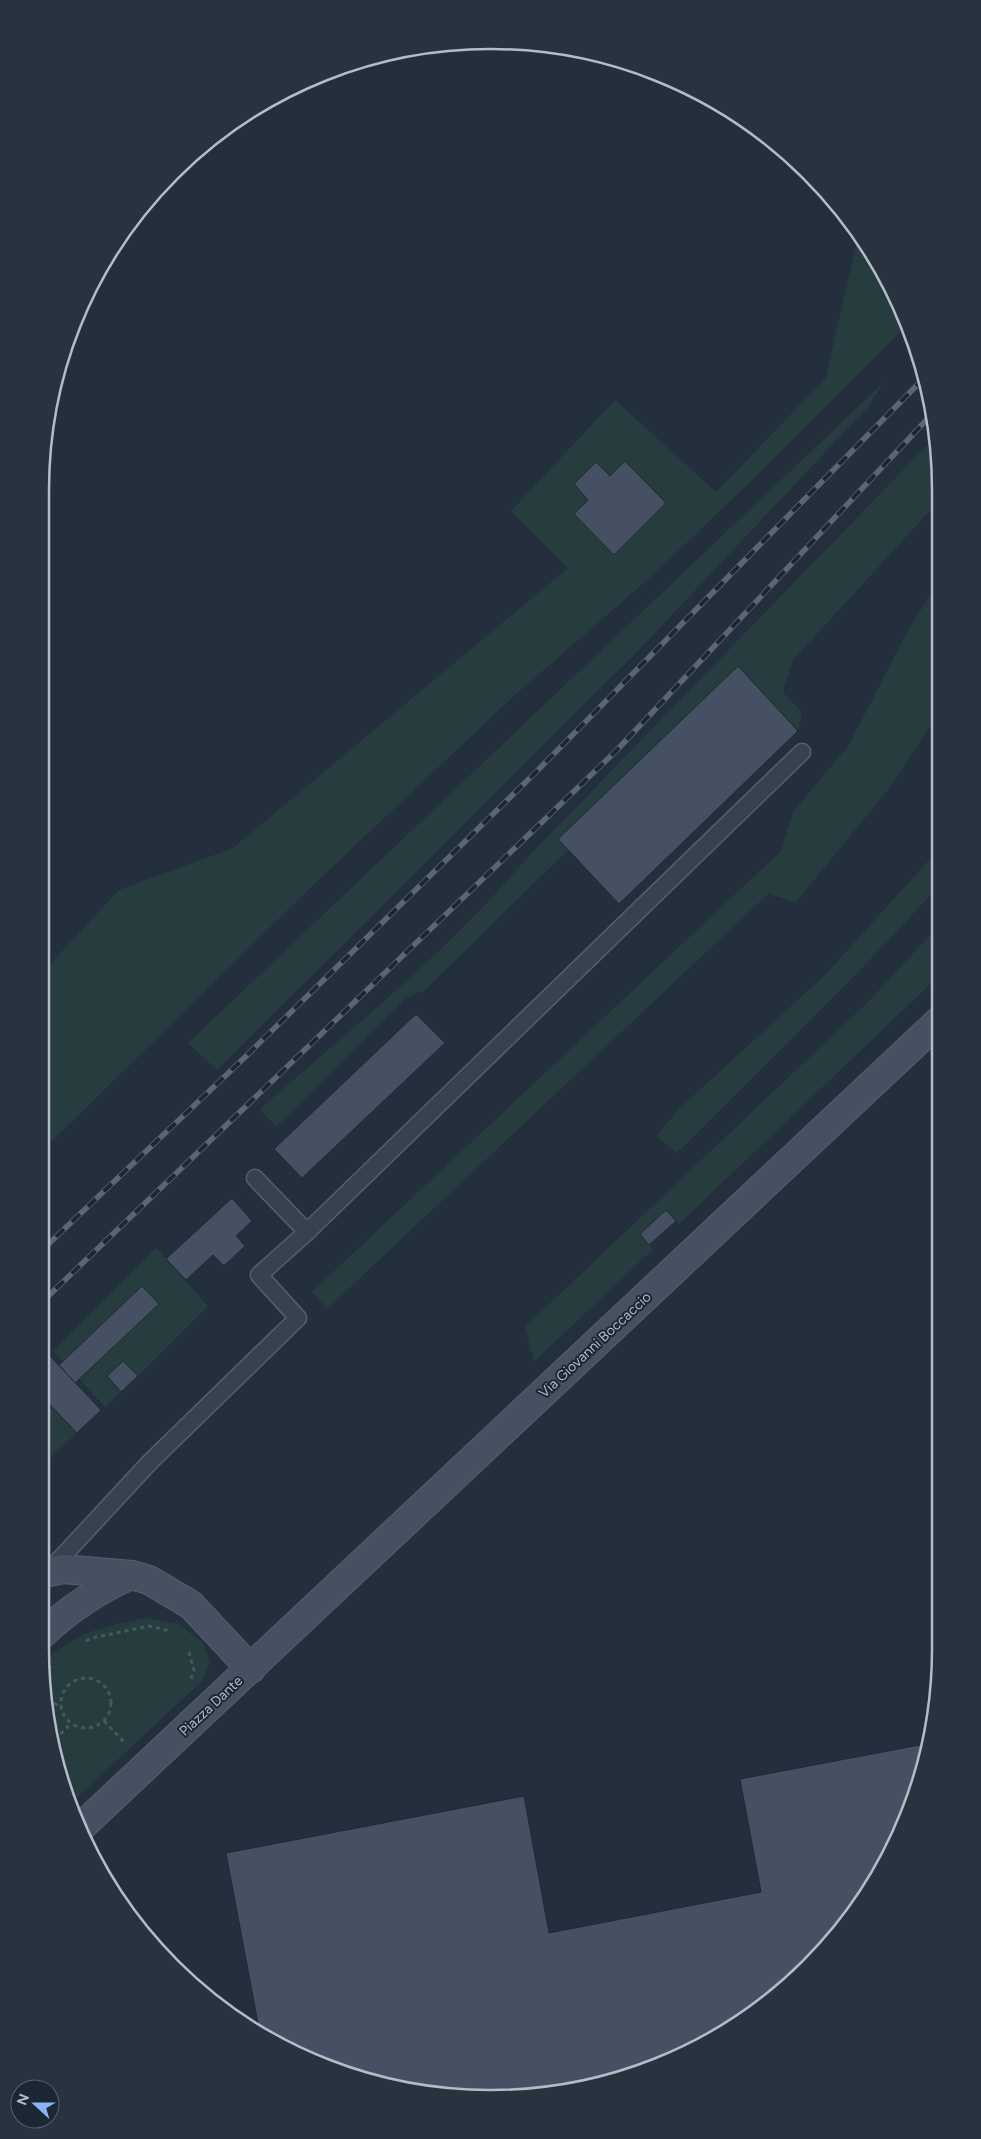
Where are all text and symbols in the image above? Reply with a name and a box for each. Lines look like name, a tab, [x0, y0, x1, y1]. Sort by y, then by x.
street label: Via Giovanni Boccaccio	[535, 1289, 655, 1401]
street label: Piazza Dante	[176, 1672, 246, 1740]
north arrow	[10, 2079, 60, 2129]
text: N	[13, 2091, 33, 2108]

